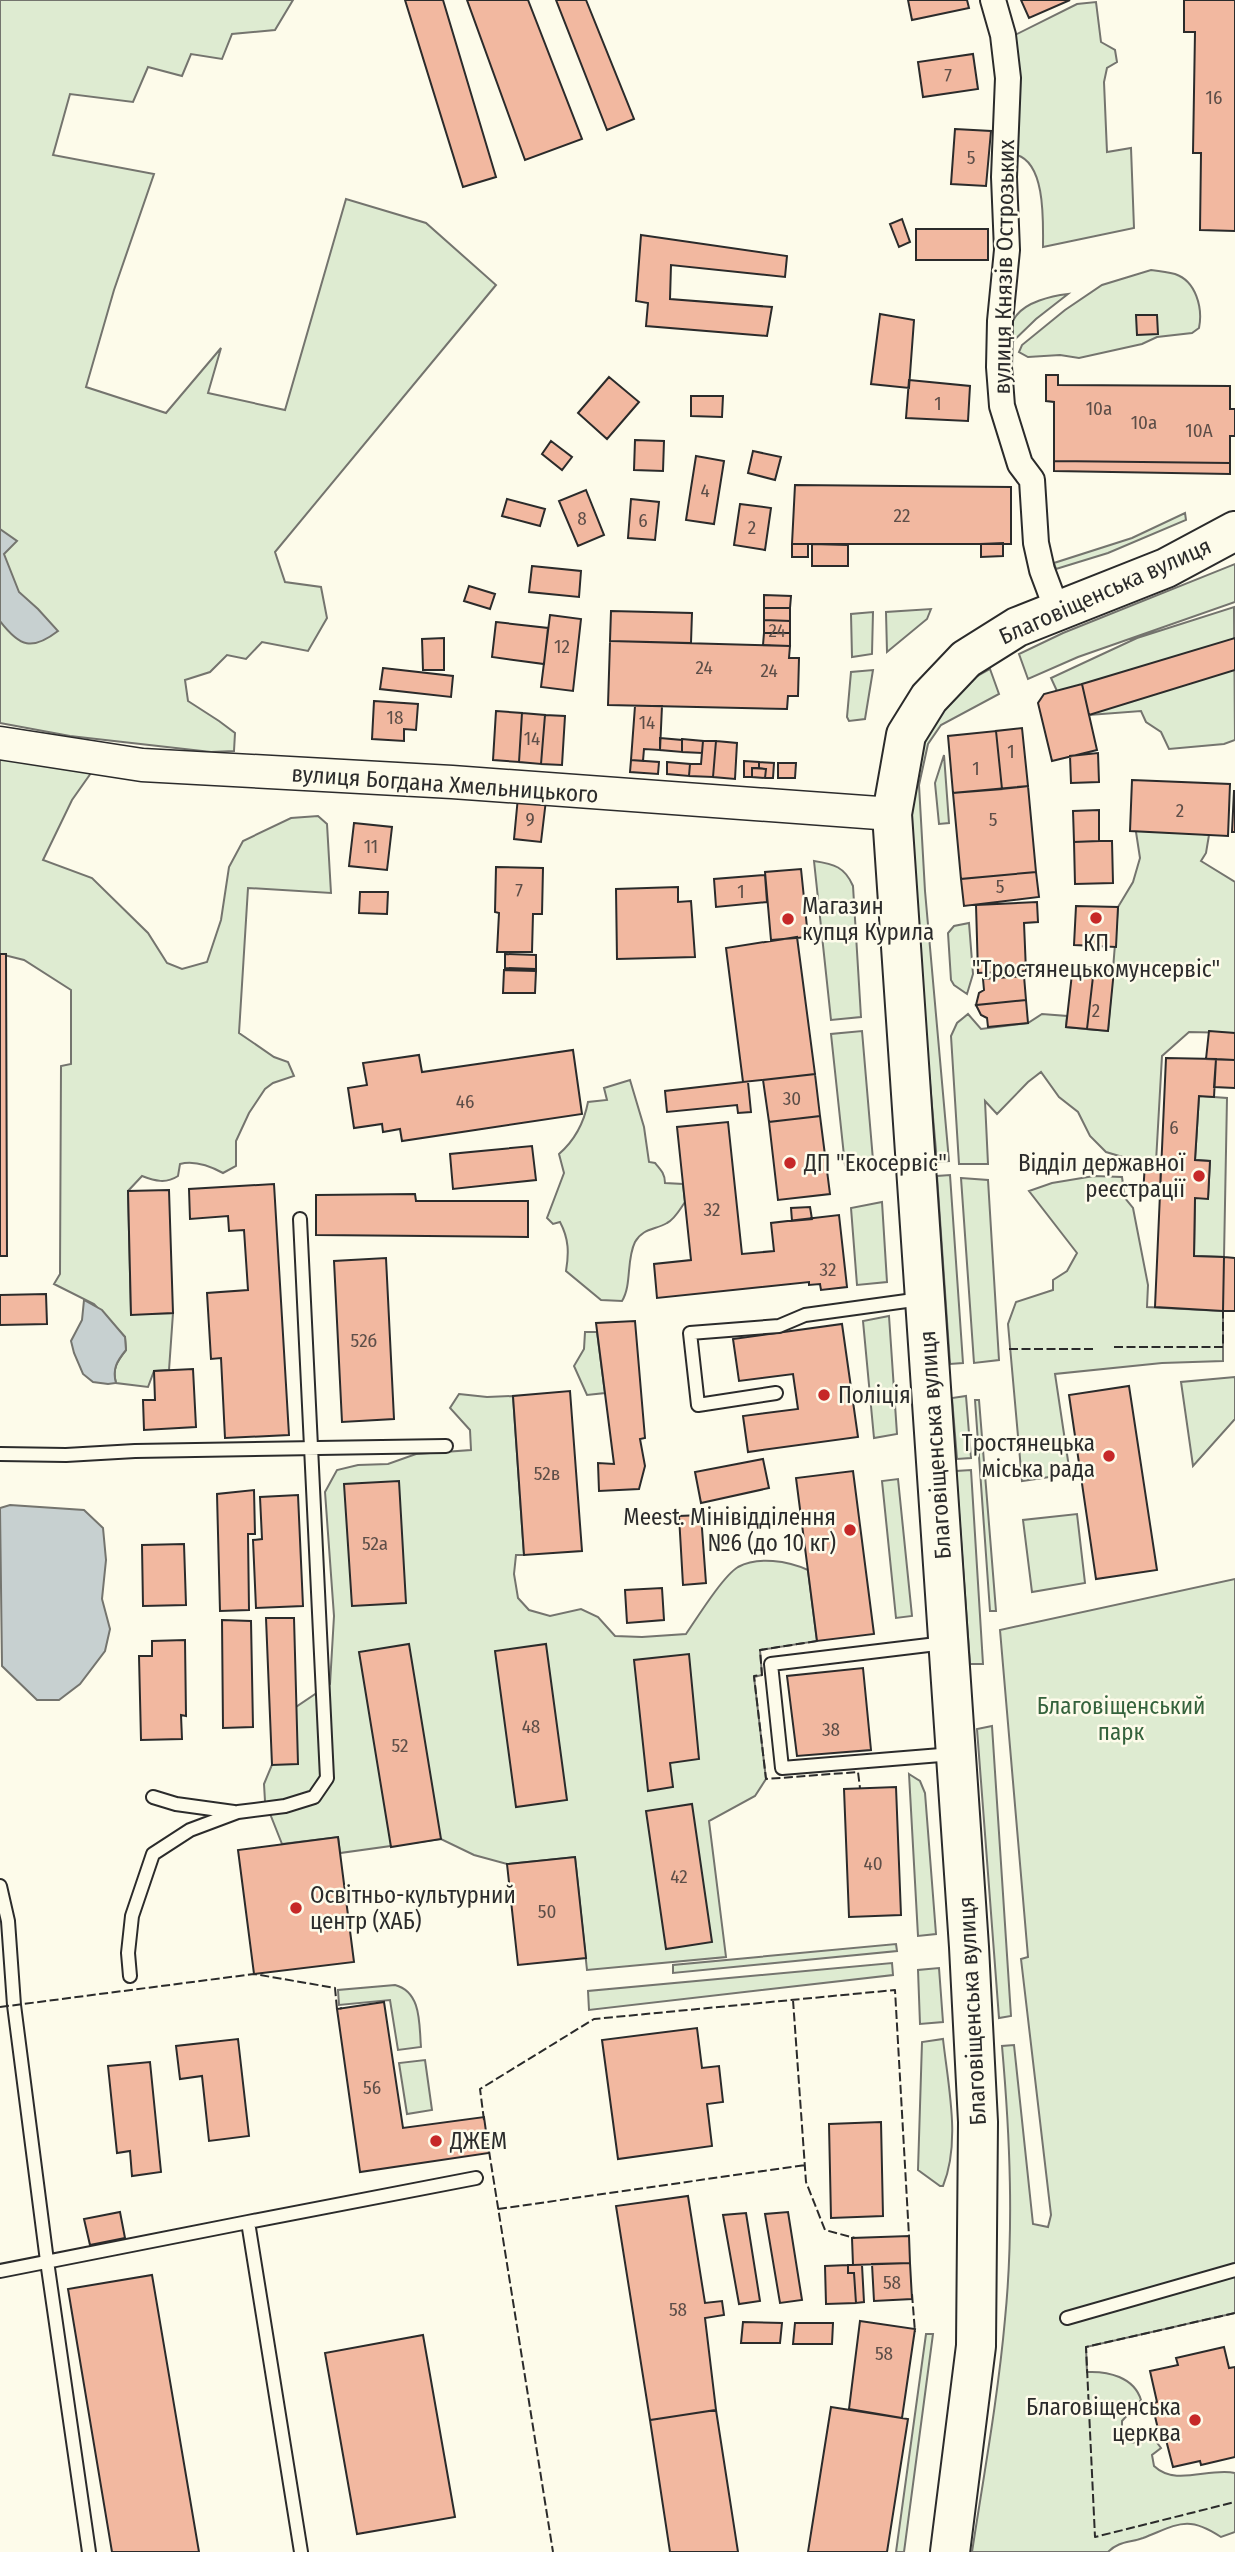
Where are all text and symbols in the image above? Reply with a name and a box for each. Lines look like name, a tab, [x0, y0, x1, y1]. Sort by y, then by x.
house number: 7	[944, 64, 952, 87]
house number: 16	[1206, 86, 1222, 109]
street label: вулиця Князів Острозьких	[988, 139, 1020, 395]
house number: 5	[967, 146, 975, 169]
house number: 1	[934, 392, 942, 415]
house number: 10а	[1086, 397, 1112, 420]
house number: 10а	[1131, 411, 1157, 434]
house number: 10A	[1185, 419, 1213, 442]
house number: 4	[700, 479, 710, 502]
house number: 22	[894, 504, 910, 527]
house number: 8	[577, 507, 587, 530]
house number: 6	[638, 509, 648, 532]
house number: 2	[748, 516, 756, 539]
street label: Благовіщенська вулиця	[995, 532, 1215, 650]
house number: 24	[768, 619, 786, 642]
house number: 12	[554, 635, 570, 658]
house number: 24	[695, 656, 713, 679]
house number: 24	[760, 659, 778, 682]
house number: 18	[387, 706, 403, 729]
house number: 14	[639, 711, 655, 734]
house number: 14	[524, 727, 540, 750]
house number: 1	[1007, 740, 1015, 763]
house number: 1	[972, 757, 980, 780]
street label: вулиця Богдана Хмельницького	[291, 759, 599, 809]
house number: 2	[1176, 799, 1184, 822]
house number: 9	[525, 808, 535, 831]
house number: 5	[989, 808, 997, 831]
house number: 11	[364, 835, 378, 858]
house number: 5	[996, 875, 1004, 898]
house number: 7	[515, 879, 523, 902]
house number: 1	[737, 880, 745, 903]
place label: Магазин купця Курила	[802, 892, 934, 946]
marker: КП "Тростянецькомунсервіс"	[1088, 910, 1104, 926]
marker: Магазин купця Курила	[780, 911, 796, 927]
place label: КП "Тростянецькомунсервіс"	[972, 929, 1220, 983]
house number: 2	[1092, 999, 1100, 1022]
house number: 30	[783, 1087, 801, 1110]
house number: 46	[456, 1090, 474, 1113]
house number: 6	[1169, 1116, 1179, 1139]
place label: ДП "Екосервіс"	[803, 1149, 947, 1177]
place label: Відділ державної реєстрації	[1018, 1149, 1186, 1203]
marker: ДП "Екосервіс"	[782, 1155, 798, 1171]
marker: Відділ державної реєстрації	[1191, 1168, 1207, 1184]
house number: 32	[704, 1198, 720, 1221]
house number: 32	[820, 1258, 836, 1281]
house number: 52б	[351, 1329, 377, 1352]
street label: Благовіщенська вулиця	[913, 1330, 957, 1560]
place label: Поліція	[838, 1381, 911, 1409]
marker: Поліція	[816, 1387, 832, 1403]
place label: Тростянецька міська рада	[962, 1429, 1095, 1483]
marker: Тростянецька міська рада	[1101, 1448, 1117, 1464]
house number: 52в	[534, 1462, 560, 1485]
place label: Meest. Мінівідділення №6 (до 10 кг)	[623, 1503, 836, 1557]
marker: Meest. Мінівідділення №6 (до 10 кг)	[842, 1522, 858, 1538]
house number: 52а	[362, 1532, 388, 1555]
park label: Благовіщенський парк	[1037, 1692, 1205, 1746]
house number: 48	[522, 1715, 540, 1738]
house number: 38	[822, 1718, 840, 1741]
house number: 52	[392, 1734, 408, 1757]
house number: 40	[863, 1852, 883, 1875]
house number: 42	[670, 1865, 688, 1888]
place label: Освітньо-культурний центр (ХАБ)	[310, 1881, 516, 1935]
street label: Благовіщенська вулиця	[952, 1896, 992, 2126]
marker: Освітньо-культурний центр (ХАБ)	[288, 1900, 304, 1916]
house number: 50	[538, 1900, 556, 1923]
house number: 56	[363, 2076, 381, 2099]
place label: ДЖЕМ	[449, 2127, 507, 2155]
marker: ДЖЕМ	[428, 2133, 444, 2149]
house number: 58	[883, 2271, 901, 2294]
house number: 58	[669, 2298, 687, 2321]
house number: 58	[875, 2342, 893, 2365]
place label: Благовіщенська церква	[1026, 2393, 1181, 2447]
marker: Благовіщенська церква	[1187, 2412, 1203, 2428]

